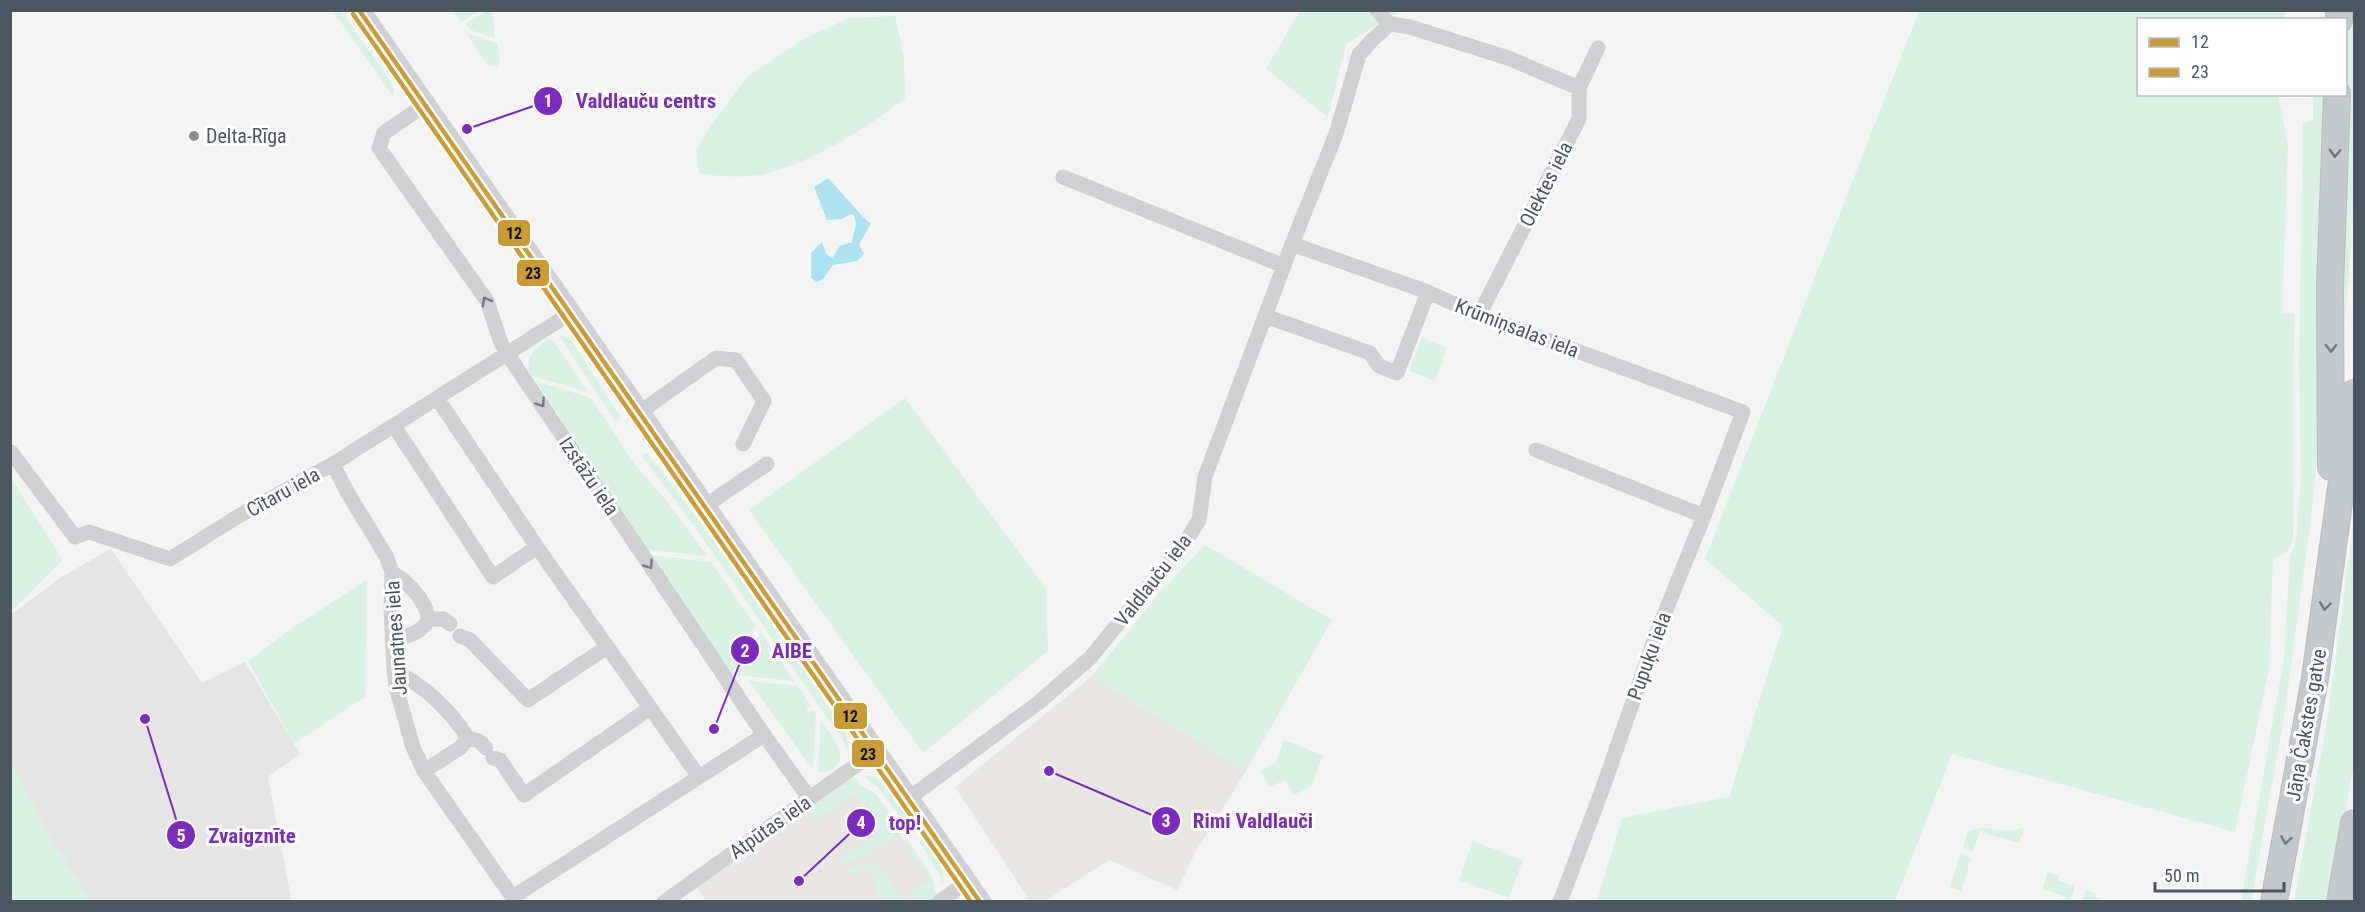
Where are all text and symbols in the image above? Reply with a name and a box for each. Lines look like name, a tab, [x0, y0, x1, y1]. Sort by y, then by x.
legend	[2137, 18, 2347, 96]
text: 12	[2191, 31, 2209, 52]
text: 23	[2191, 61, 2209, 82]
callout: Valdlauču centrs	[533, 81, 728, 120]
text: Valdlauču centrs	[576, 89, 716, 113]
text: 1	[543, 90, 553, 111]
place label: Delta-Rīga	[206, 124, 287, 148]
marker: Delta-Rīga	[187, 129, 201, 143]
street label: Olektes iela	[1514, 138, 1578, 230]
one-way arrow	[2328, 148, 2341, 157]
line badge: 12	[497, 219, 531, 247]
text: 12	[506, 224, 522, 243]
line badge: 23	[516, 259, 550, 287]
text: 23	[525, 264, 541, 283]
street label: Krūmiņsalas iela	[1452, 293, 1582, 363]
one-way arrow	[482, 297, 493, 307]
one-way arrow	[2325, 343, 2337, 352]
one-way arrow	[533, 397, 545, 407]
street label: Izstāžu iela	[554, 432, 624, 520]
street label: Cītaru iela	[242, 462, 324, 522]
street label: Valdlauču iela	[1110, 529, 1196, 631]
one-way arrow	[642, 559, 654, 569]
street label: Jaunatnes iela	[380, 580, 412, 696]
one-way arrow	[2319, 602, 2331, 611]
street label: Pupuķu iela	[1622, 609, 1676, 703]
callout: AIBE	[730, 631, 824, 670]
text: AIBE	[772, 639, 812, 663]
text: 2	[740, 640, 750, 661]
street label: Jāņa Čakstes gatve	[2281, 647, 2331, 803]
line badge: 12	[833, 702, 868, 730]
text: 12	[842, 707, 858, 726]
line badge: 23	[851, 739, 885, 768]
text: 23	[860, 745, 876, 764]
street label: Atpūtas iela	[725, 790, 815, 864]
callout: Rimi Valdlauči	[1151, 801, 1325, 840]
callout: top!	[846, 804, 933, 843]
text: Rimi Valdlauči	[1193, 809, 1313, 833]
text: 3	[1161, 810, 1171, 831]
text: top!	[889, 811, 921, 835]
text: 4	[856, 812, 866, 833]
callout: Zvaigznīte	[166, 816, 307, 855]
text: Zvaigznīte	[208, 824, 296, 848]
text: 5	[176, 825, 186, 846]
one-way arrow	[2280, 835, 2292, 844]
scale bar	[2155, 855, 2284, 893]
text: 50 m	[2164, 865, 2199, 886]

